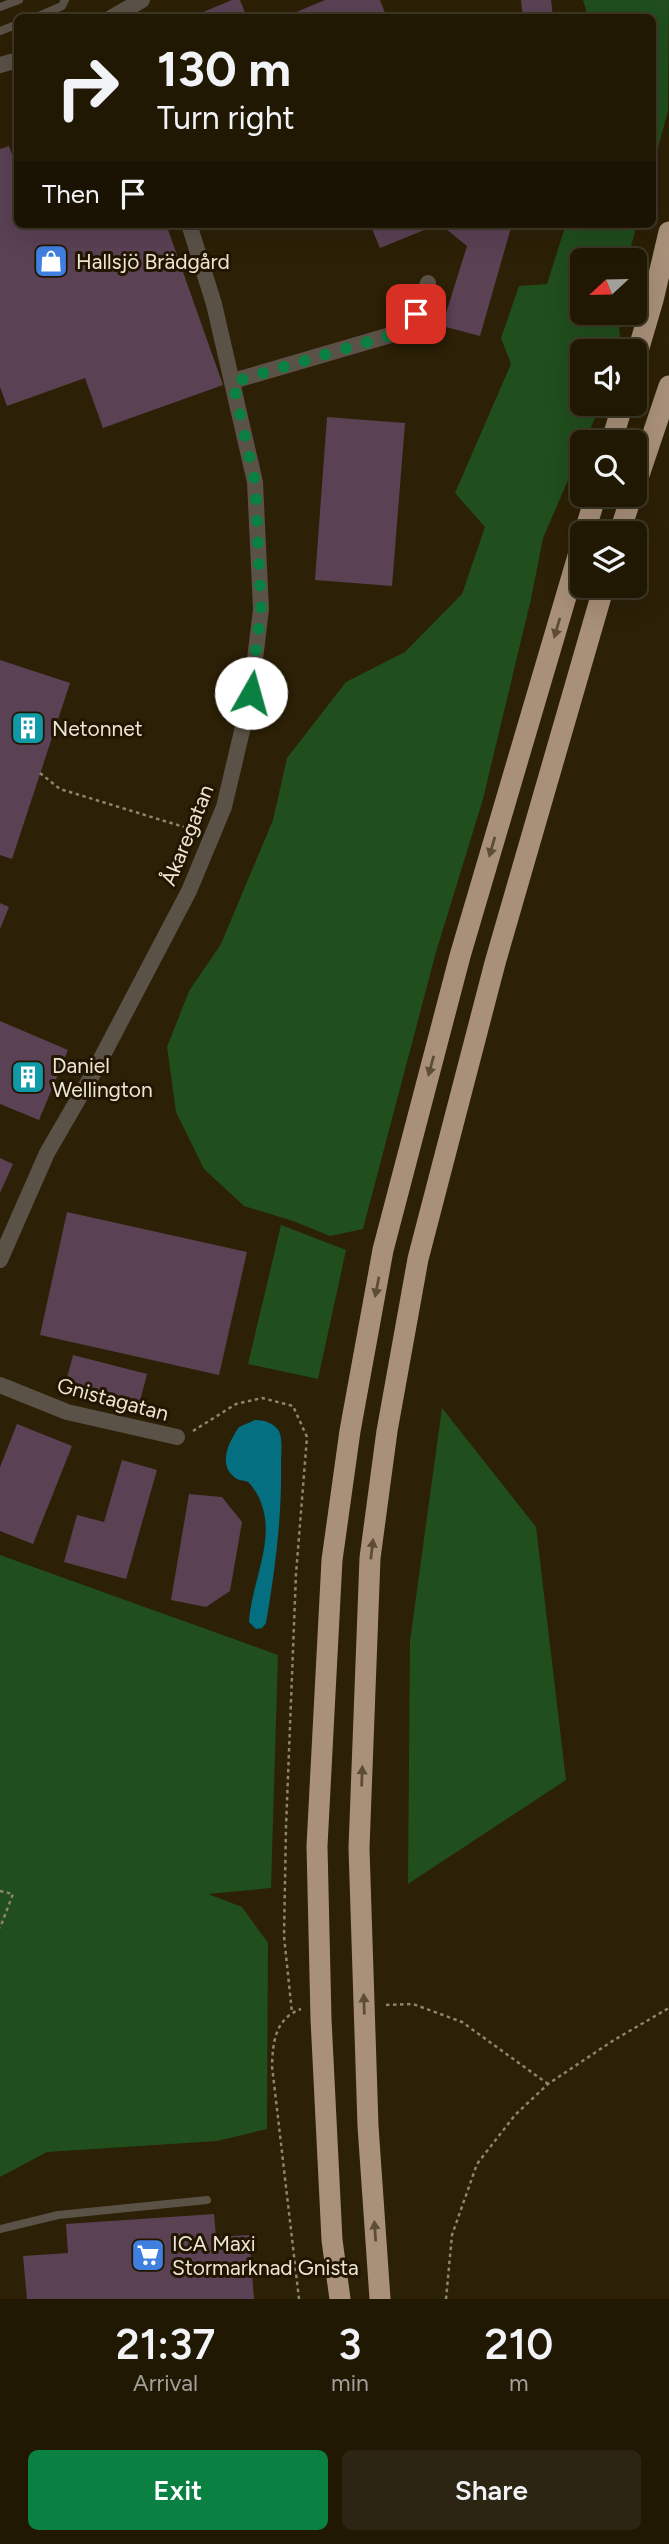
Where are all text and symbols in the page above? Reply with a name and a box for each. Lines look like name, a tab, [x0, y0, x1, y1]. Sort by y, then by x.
text: 130 m	[157, 39, 291, 98]
icon: right	[42, 42, 133, 133]
text: Turn right	[157, 99, 295, 137]
icon: arrive	[114, 175, 152, 213]
text: Then	[42, 178, 100, 210]
shop icon: Hallsjö Brädgård	[32, 242, 70, 280]
north arrow	[570, 248, 648, 326]
map controls	[570, 248, 647, 598]
place label: Hallsjö Brädgård	[76, 249, 230, 274]
pin	[386, 284, 446, 344]
icon: arrive	[397, 295, 435, 333]
button: sound	[570, 339, 647, 416]
button: search	[570, 430, 647, 507]
button: layers	[570, 521, 647, 598]
one-way arrow	[551, 618, 561, 639]
position arrow	[214, 656, 288, 730]
building icon: Netonnet	[9, 709, 47, 747]
place label: Netonnet	[52, 716, 143, 741]
street label: Åkaregatan	[155, 781, 219, 889]
one-way arrow	[487, 836, 497, 857]
place label: Daniel Wellington	[52, 1053, 153, 1102]
one-way arrow	[425, 1055, 436, 1077]
building icon: Daniel Wellington	[9, 1058, 47, 1096]
one-way arrow	[371, 1276, 382, 1298]
street label: Gnistagatan	[55, 1372, 171, 1426]
one-way arrow	[366, 1538, 377, 1560]
one-way arrow	[356, 1765, 367, 1787]
one-way arrow	[358, 1993, 369, 2015]
one-way arrow	[370, 2220, 381, 2242]
place label: ICA Maxi Stormarknad Gnista	[172, 2231, 359, 2280]
supermarket icon: ICA Maxi Stormarknad Gnista	[129, 2236, 167, 2274]
text: 21:37	[116, 2319, 215, 2370]
text: 3	[338, 2319, 362, 2370]
text: 210	[485, 2319, 553, 2370]
text: Arrival	[133, 2369, 198, 2397]
text: min	[331, 2369, 369, 2397]
text: m	[509, 2369, 529, 2397]
button: Exit	[28, 2450, 328, 2530]
button: Share	[342, 2450, 641, 2530]

